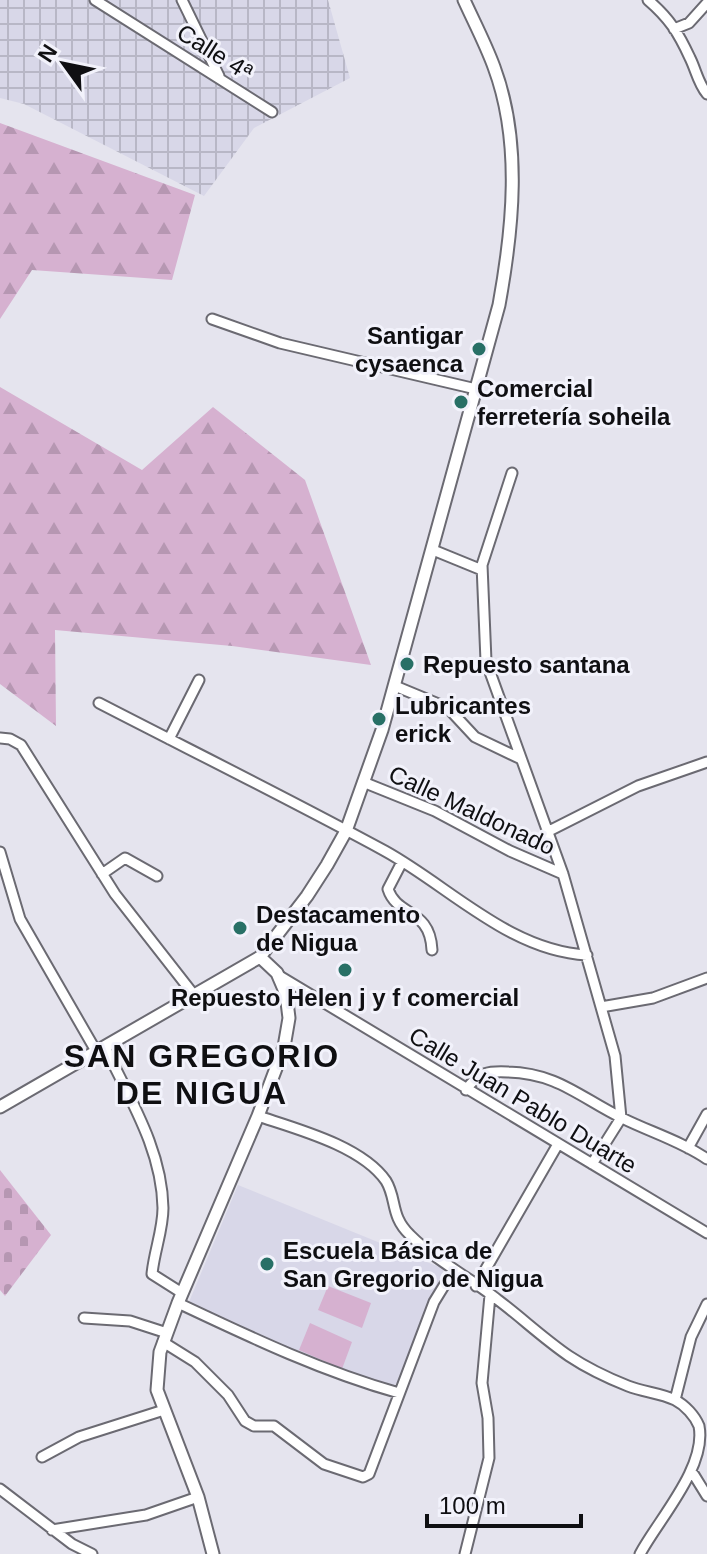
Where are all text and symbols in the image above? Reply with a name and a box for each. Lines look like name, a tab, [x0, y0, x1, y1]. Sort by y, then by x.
street label: Calle 4ª	[172, 18, 258, 86]
north arrow	[24, 24, 104, 104]
text: N	[33, 40, 62, 67]
place label: Santigar cysaenca	[355, 322, 464, 377]
marker: Santigar cysaenca	[470, 340, 488, 358]
place label: Comercial ferretería soheila	[477, 375, 671, 430]
marker: Comercial ferretería soheila	[452, 393, 470, 411]
place label: Repuesto santana	[423, 651, 630, 678]
marker: Repuesto santana	[398, 655, 416, 673]
place label: Lubricantes erick	[395, 692, 531, 747]
marker: Lubricantes erick	[370, 710, 388, 728]
street label: Calle Maldonado	[385, 760, 559, 860]
place label: Destacamento de Nigua	[256, 901, 420, 956]
marker: Destacamento de Nigua	[231, 919, 249, 937]
marker: Repuesto Helen j y f comercial	[336, 961, 354, 979]
place label: Repuesto Helen j y f comercial	[171, 984, 519, 1011]
street label: Calle Juan Pablo Duarte	[405, 1021, 641, 1179]
district label: SAN GREGORIO DE NIGUA	[64, 1038, 340, 1111]
place label: Escuela Básica de San Gregorio de Nigua	[283, 1237, 544, 1292]
marker: Escuela Básica de San Gregorio de Nigua	[258, 1255, 276, 1273]
scale bar	[427, 1478, 581, 1528]
text: 100 m	[439, 1492, 506, 1519]

